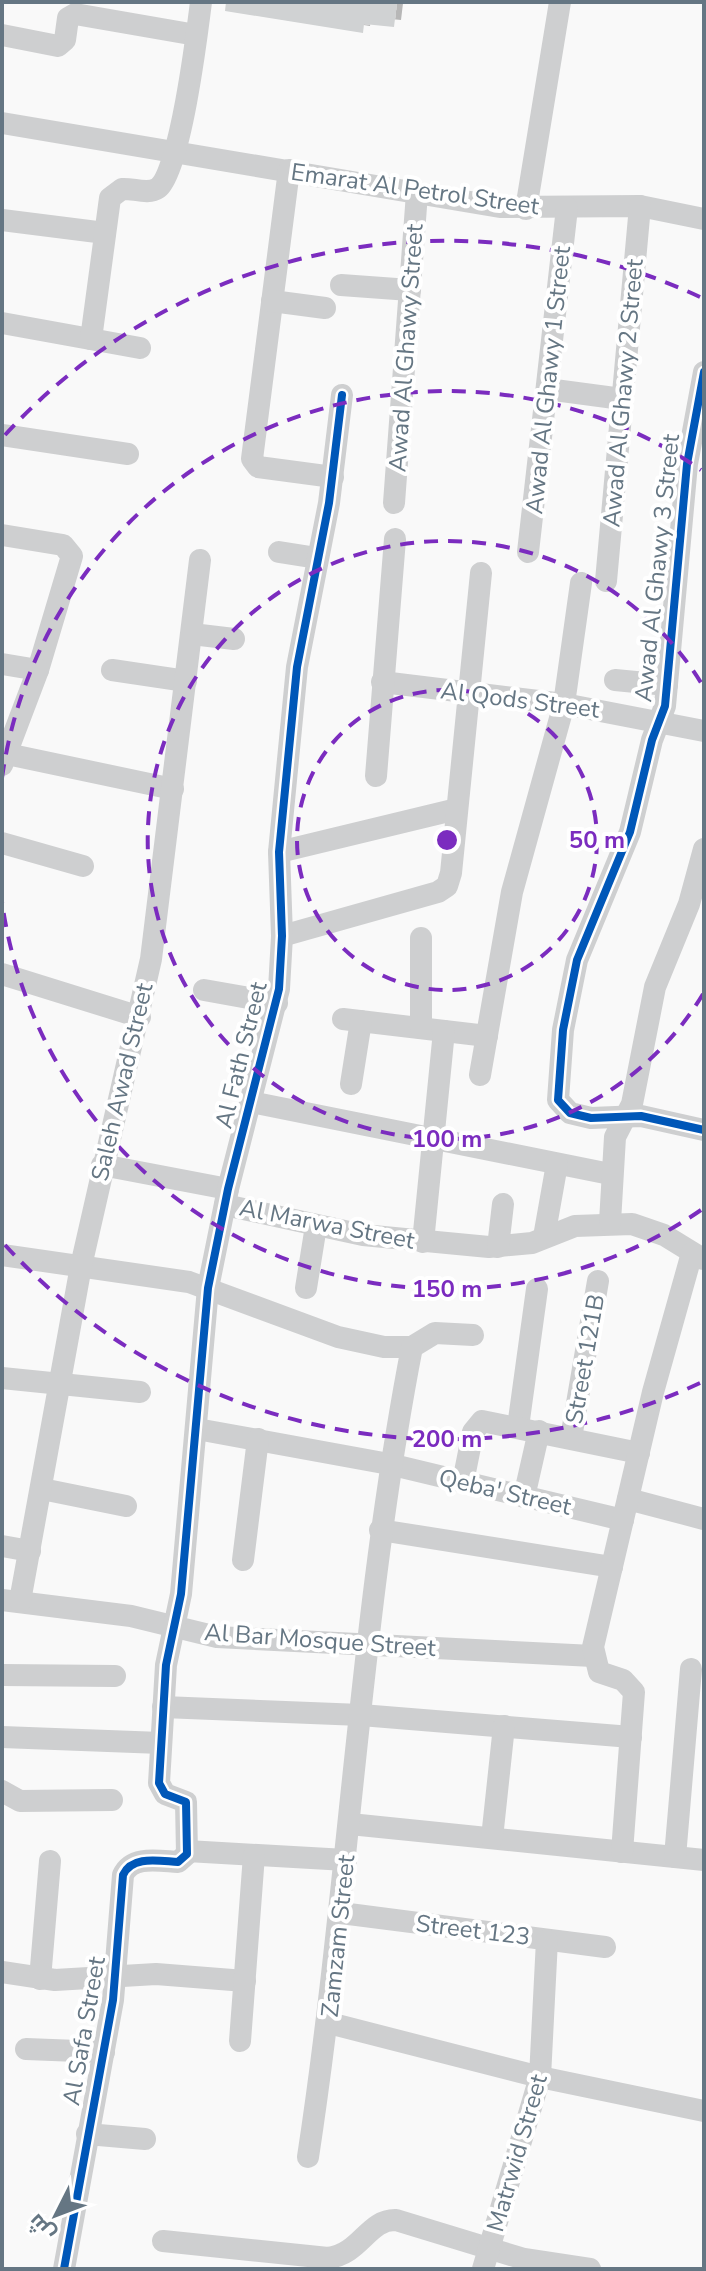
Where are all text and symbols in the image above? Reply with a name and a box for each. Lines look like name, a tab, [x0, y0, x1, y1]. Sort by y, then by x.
street label: Emarat Al Petrol Street	[289, 156, 542, 222]
street label: Awad Al Ghawy Street	[381, 222, 431, 473]
street label: Awad Al Ghawy 1 Street	[518, 244, 578, 516]
street label: Awad Al Ghawy 2 Street	[595, 257, 651, 529]
street label: Awad Al Ghawy 3 Street	[627, 432, 687, 704]
street label: Al Qods Street	[439, 674, 602, 726]
text: 50 m	[569, 824, 625, 856]
centre of rings	[433, 826, 461, 854]
street label: Al Fath Street	[207, 978, 275, 1132]
street label: Saleh Awad Street	[84, 979, 160, 1184]
text: 100 m	[412, 1123, 482, 1155]
street label: Al Marwa Street	[237, 1191, 418, 1257]
text: 150 m	[412, 1273, 482, 1305]
street label: Street 121B	[558, 1292, 612, 1426]
text: 200 m	[412, 1423, 482, 1455]
street label: Qeba' Street	[436, 1461, 575, 1523]
street label: Al Bar Mosque Street	[203, 1616, 437, 1664]
street label: Zamzam Street	[314, 1853, 362, 2019]
street label: Street 123	[414, 1907, 532, 1953]
street label: Al Safa Street	[55, 1954, 113, 2108]
street label: Matrwid Street	[479, 2070, 555, 2235]
north arrow	[16, 2175, 96, 2255]
text: ش	[21, 2207, 62, 2248]

